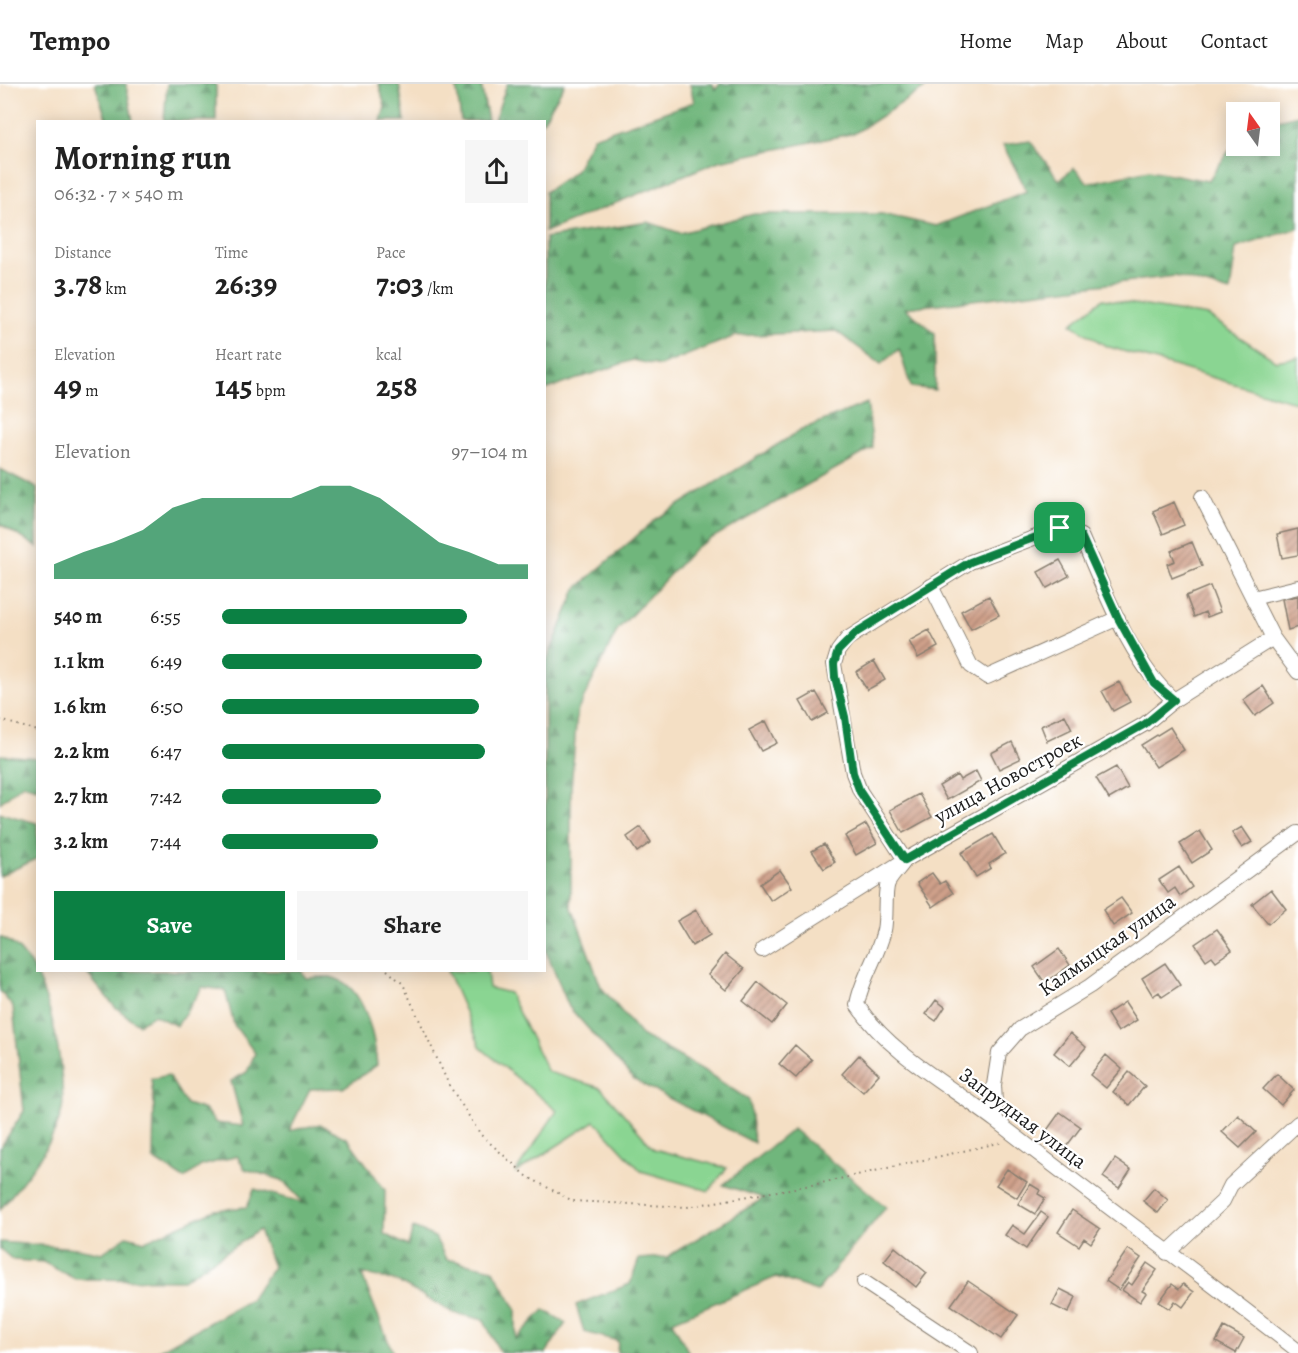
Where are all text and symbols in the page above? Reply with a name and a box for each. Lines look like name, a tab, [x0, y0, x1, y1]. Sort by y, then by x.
text: Tempo	[30, 22, 110, 60]
text: Home	[959, 27, 1012, 55]
text: Map	[1045, 27, 1083, 55]
text: About	[1116, 27, 1168, 55]
text: Contact	[1201, 27, 1268, 55]
north arrow	[1226, 102, 1280, 156]
map controls	[1226, 102, 1280, 156]
text: Morning run	[54, 135, 231, 180]
button: share	[465, 140, 528, 203]
text: 06:32 · 7 × 540 m	[54, 180, 184, 207]
text: Distance	[54, 242, 111, 264]
text: Time	[215, 242, 248, 264]
text: Pace	[376, 242, 406, 264]
text: 3.78	[54, 264, 102, 304]
text: 26:39	[215, 264, 277, 304]
text: 7:03	[376, 264, 424, 304]
text: km	[102, 278, 127, 300]
text: /km	[424, 278, 454, 300]
text: Elevation	[54, 344, 115, 366]
text: Heart rate	[215, 344, 282, 366]
text: kcal	[376, 344, 402, 366]
text: 49	[54, 366, 82, 406]
text: 145	[215, 366, 253, 406]
text: 258	[376, 366, 418, 406]
text: m	[82, 380, 98, 402]
text: bpm	[253, 380, 286, 402]
text: Elevation	[54, 438, 131, 465]
text: 97–104 m	[451, 438, 528, 465]
pin	[1034, 502, 1085, 553]
icon: arrive	[1043, 511, 1076, 544]
text: 540 m	[54, 603, 102, 630]
text: 6:55	[150, 603, 181, 630]
text: 1.1 km	[54, 648, 104, 675]
text: 6:49	[150, 648, 182, 675]
text: 1.6 km	[54, 693, 107, 720]
text: 6:50	[150, 693, 183, 720]
street label: улица Новостроек	[928, 726, 1087, 831]
text: 2.2 km	[54, 738, 109, 765]
text: 6:47	[150, 738, 181, 765]
text: 2.7 km	[54, 783, 108, 810]
text: 7:42	[150, 783, 182, 810]
text: 3.2 km	[54, 828, 108, 855]
text: 7:44	[150, 828, 181, 855]
street label: Калмыцкая улица	[1033, 887, 1181, 1003]
button: Save	[54, 891, 285, 960]
button: Share	[297, 891, 528, 960]
street label: Запрудная улица	[953, 1061, 1093, 1175]

